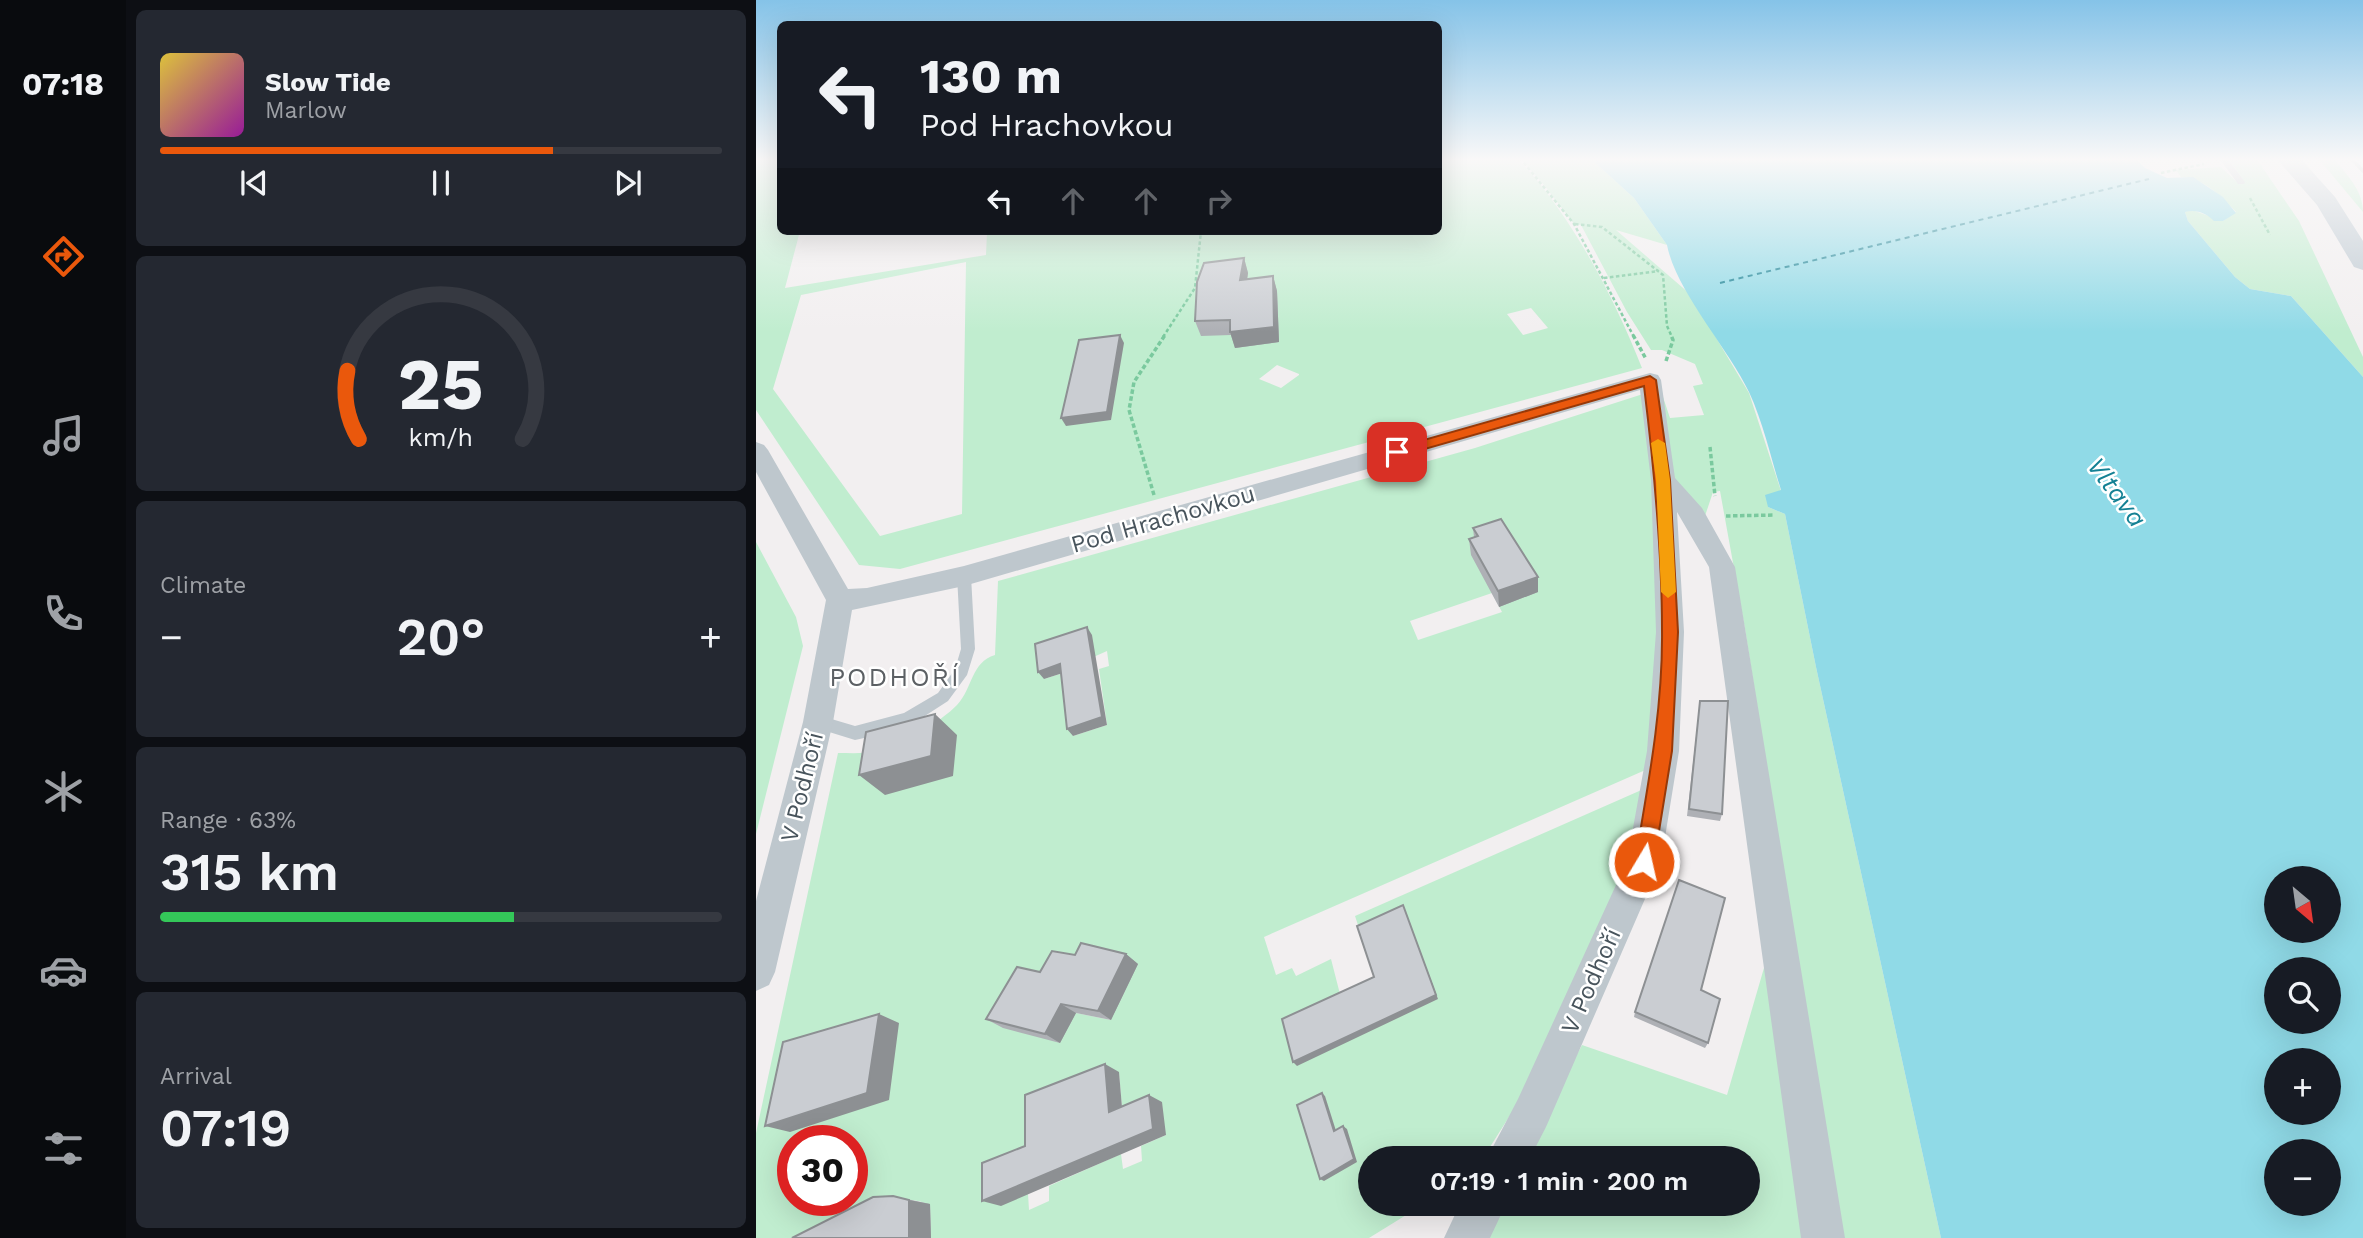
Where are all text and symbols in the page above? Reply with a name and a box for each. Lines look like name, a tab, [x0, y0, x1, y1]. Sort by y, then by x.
text: 130 m	[920, 47, 1062, 105]
icon: left	[805, 49, 896, 140]
text: 07:18	[22, 65, 104, 103]
text: Slow Tide	[265, 67, 391, 97]
text: Marlow	[265, 97, 347, 124]
text: Pod Hrachovkou	[920, 106, 1174, 144]
icon: previous	[235, 164, 273, 202]
icon: pause	[422, 164, 460, 202]
icon: next	[609, 164, 647, 202]
icon: left	[981, 182, 1019, 220]
icon: ahead	[1054, 182, 1092, 220]
icon: ahead	[1127, 182, 1165, 220]
icon: right	[1200, 182, 1238, 220]
icon: directions	[39, 232, 88, 281]
text: 25	[398, 342, 484, 428]
icon: music	[39, 411, 88, 460]
pin	[1367, 422, 1427, 482]
text: km/h	[409, 423, 473, 452]
icon: arrive	[1378, 433, 1416, 471]
water label: Vltava	[2081, 451, 2153, 533]
street label: Pod Hrachovkou	[1068, 479, 1258, 559]
text: Climate	[160, 572, 246, 599]
icon: phone	[39, 589, 88, 638]
text: 20°	[397, 607, 485, 668]
text: −	[160, 615, 183, 659]
text: +	[699, 615, 722, 659]
district label: PODHOŘÍ	[829, 662, 961, 692]
street label: V Podhoří	[775, 729, 829, 845]
icon: climate	[39, 767, 88, 816]
text: Range · 63%	[160, 807, 296, 834]
position arrow	[1607, 825, 1681, 899]
text: 315 km	[160, 842, 339, 903]
north arrow	[2264, 866, 2342, 943]
map controls	[2264, 866, 2341, 1216]
street label: V Podhoří	[1555, 924, 1627, 1038]
icon: car	[39, 946, 88, 995]
button: search	[2264, 957, 2341, 1034]
button: +	[2264, 1048, 2341, 1125]
text: Arrival	[160, 1063, 232, 1090]
text: 07:19	[160, 1098, 291, 1159]
icon: filters	[39, 1124, 88, 1173]
speed limit sign: 30	[777, 1125, 868, 1216]
button: −	[2264, 1139, 2341, 1216]
text: 07:19 · 1 min · 200 m	[1430, 1166, 1688, 1196]

